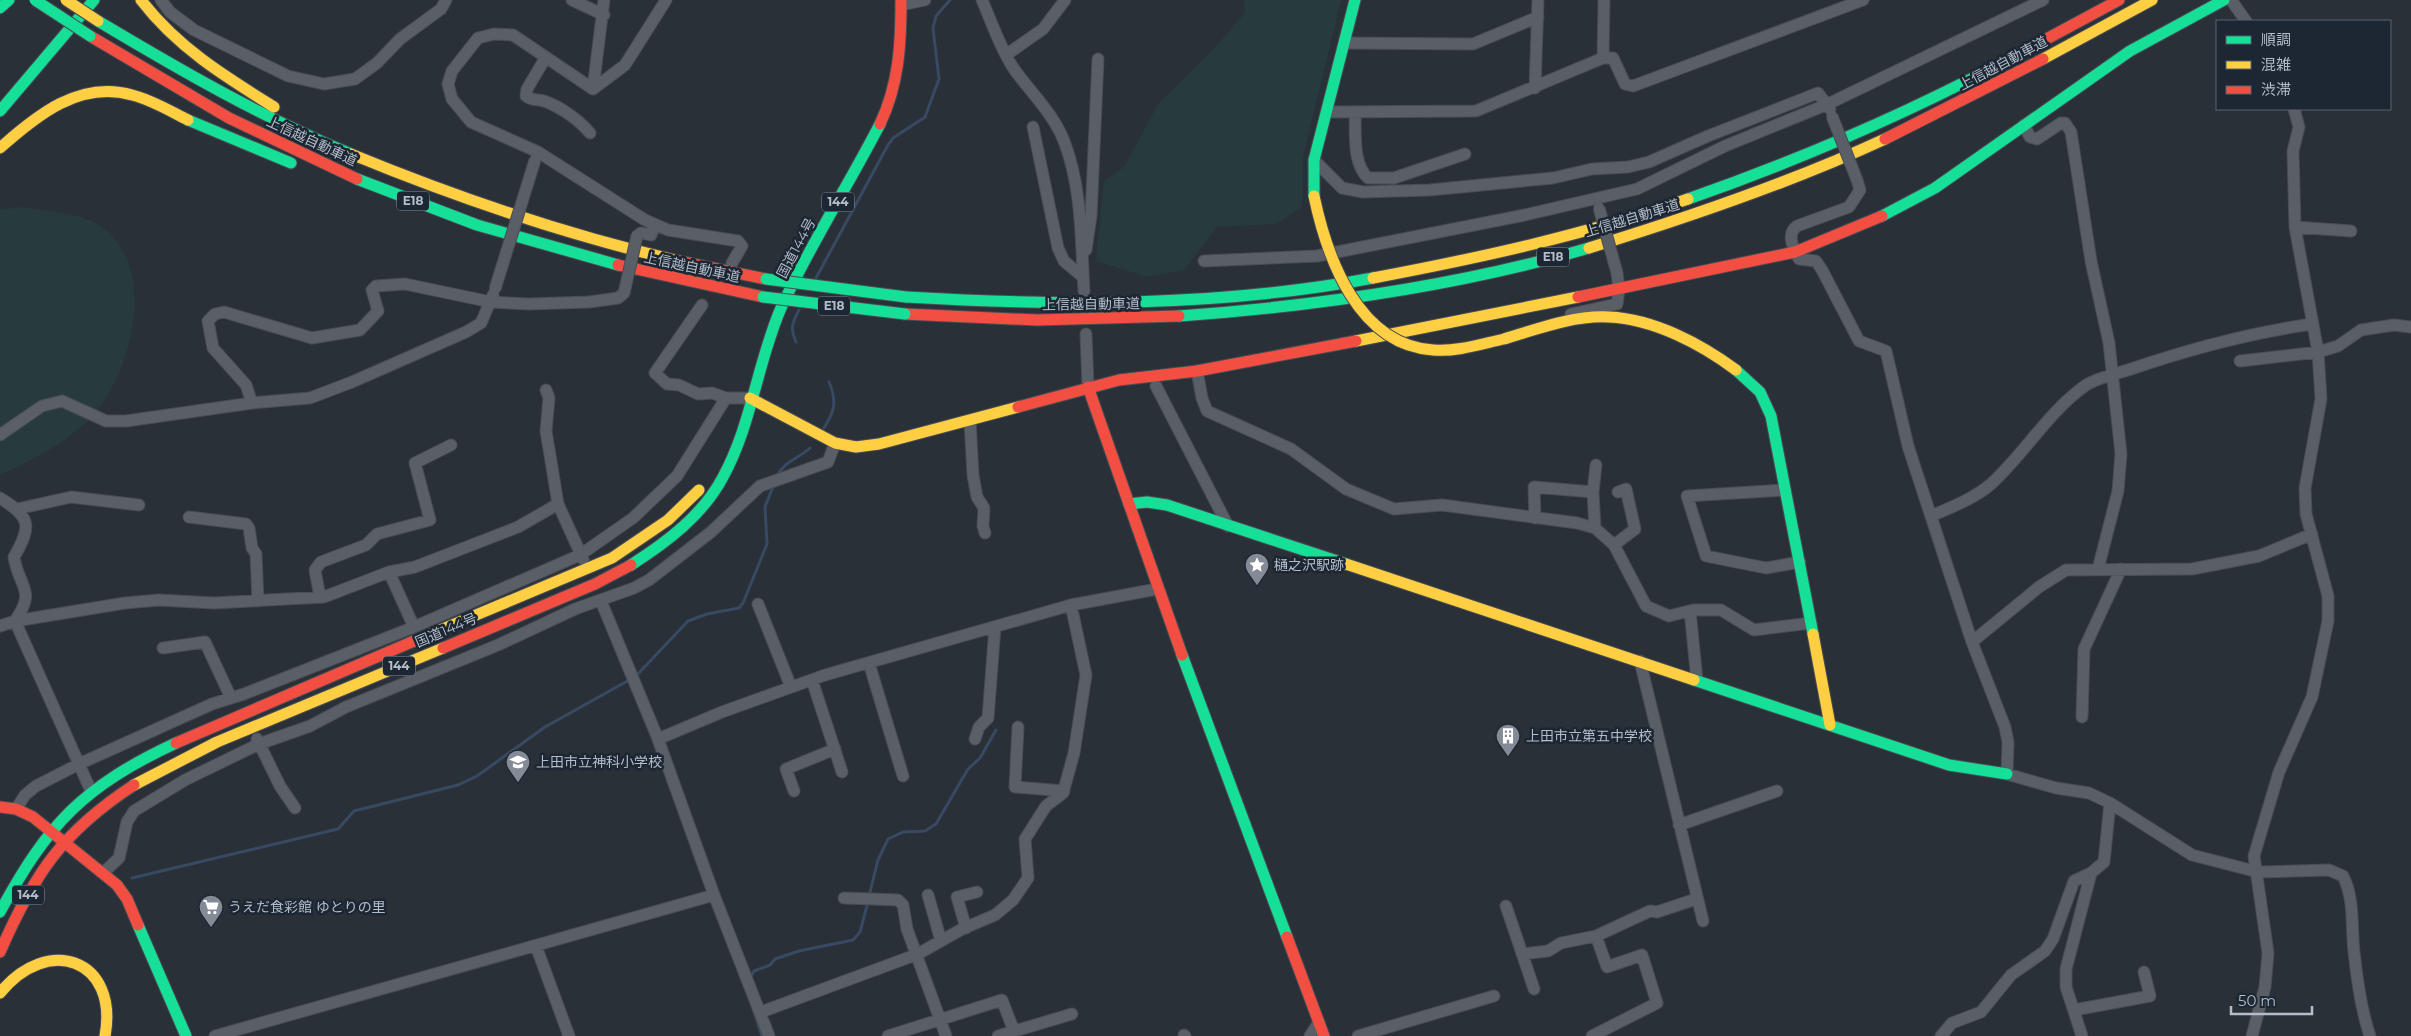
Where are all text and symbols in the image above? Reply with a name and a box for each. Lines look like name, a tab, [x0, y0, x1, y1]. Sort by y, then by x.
legend	[2216, 20, 2391, 110]
text: 順調	[2261, 30, 2291, 49]
street label: 上信越自動車道	[1956, 32, 2050, 94]
text: 混雑	[2261, 55, 2291, 74]
text: 渋滞	[2261, 80, 2291, 99]
street label: 上信越自動車道	[264, 112, 360, 170]
road number: E18	[397, 192, 429, 210]
road number: 144	[822, 192, 854, 212]
street label: 上信越自動車道	[1583, 195, 1681, 241]
street label: 国道144号	[773, 215, 819, 281]
street label: 上信越自動車道	[642, 248, 742, 286]
road number: E18	[1537, 248, 1569, 266]
street label: 上信越自動車道	[1042, 294, 1140, 314]
road number: E18	[818, 296, 850, 316]
place icon: 樋之沢駅跡	[1244, 552, 1270, 586]
place label: 樋之沢駅跡	[1274, 556, 1344, 574]
street label: 国道144号	[412, 609, 480, 651]
road number: 144	[383, 656, 415, 676]
building icon: 上田市立第五中学校	[1495, 723, 1521, 757]
place label: 上田市立第五中学校	[1526, 727, 1652, 745]
school or university icon: 上田市立神科小学校	[505, 749, 531, 783]
place label: 上田市立神科小学校	[536, 753, 662, 771]
road number: 144	[12, 886, 44, 904]
supermarket icon: うえだ食彩館 ゆとりの里	[198, 894, 224, 928]
place label: うえだ食彩館 ゆとりの里	[228, 898, 386, 916]
scale bar	[2231, 984, 2312, 1016]
text: 50 m	[2238, 991, 2276, 1010]

